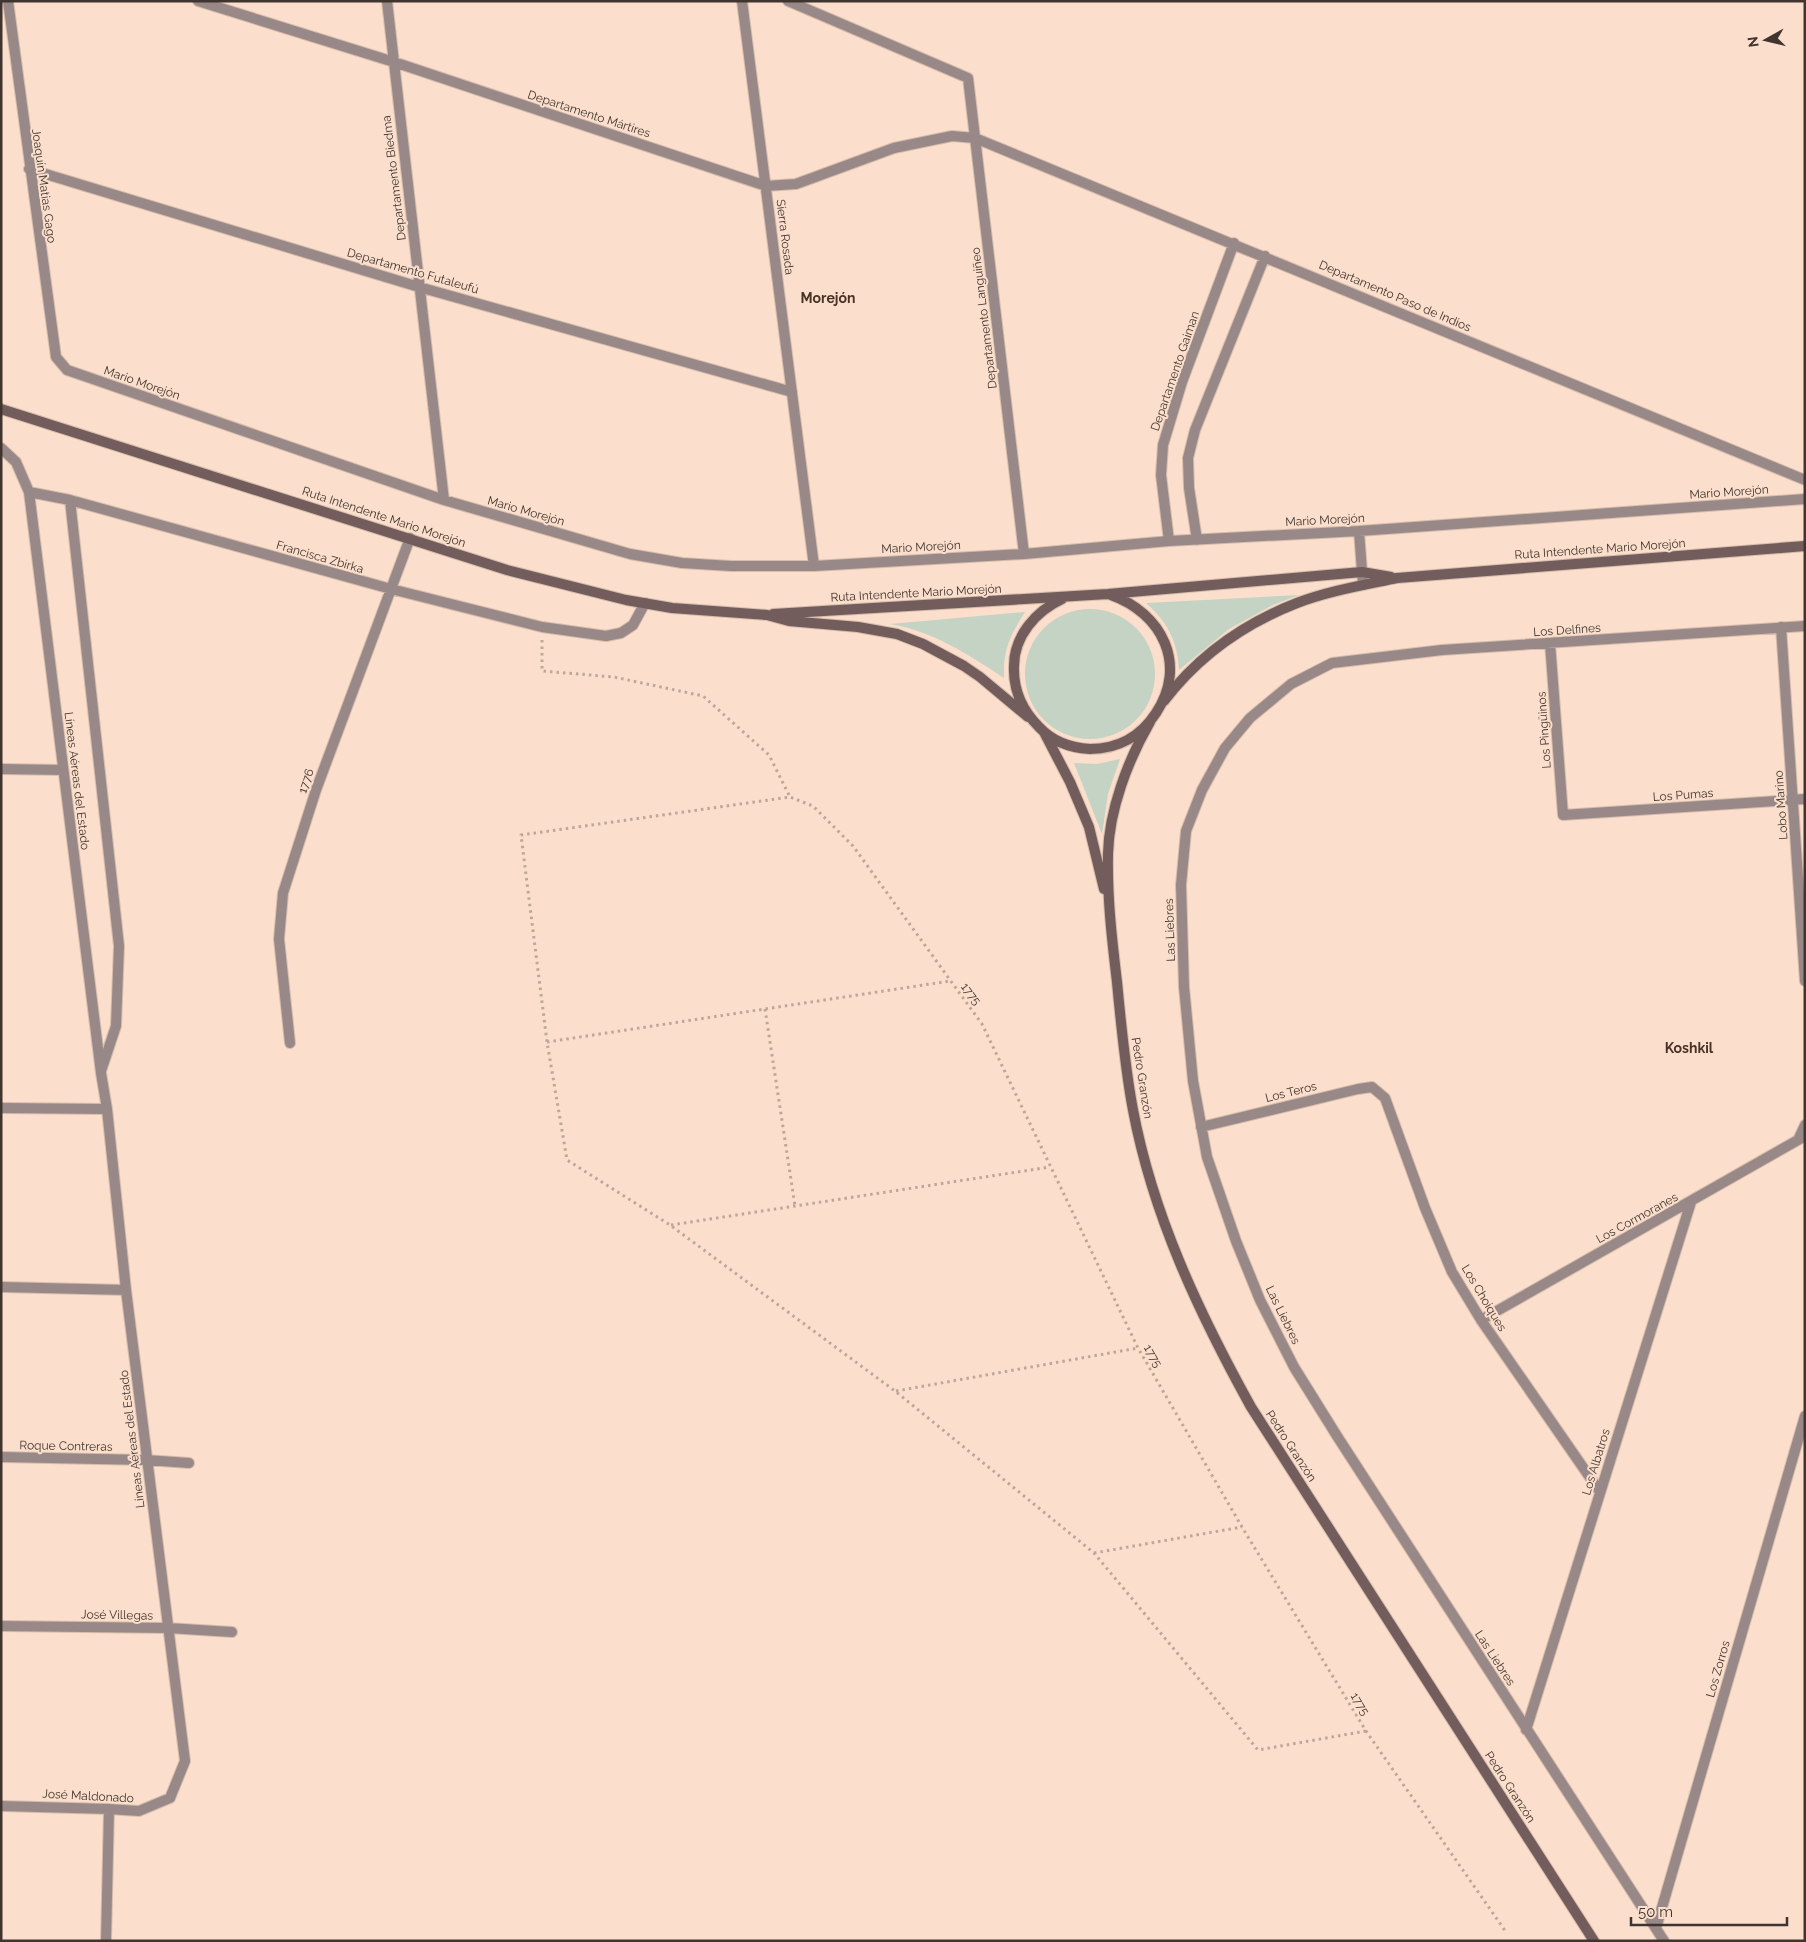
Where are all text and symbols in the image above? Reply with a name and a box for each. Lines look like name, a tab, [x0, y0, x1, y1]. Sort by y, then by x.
north arrow	[1741, 15, 1791, 65]
text: N	[1744, 35, 1762, 48]
street label: Departamento Mártires	[526, 88, 652, 141]
street label: Departamento Biedma	[379, 115, 409, 241]
street label: Joaquín Matias Gago	[29, 128, 59, 244]
street label: Sierra Rosada	[773, 198, 797, 276]
street label: Departamento Futaleufú	[346, 245, 480, 297]
street label: Departamento Languiñeo	[968, 247, 1000, 389]
street label: Departamento Paso de Indios	[1317, 258, 1473, 335]
district label: Morejón	[801, 290, 855, 306]
street label: Departamento Gaiman	[1148, 309, 1202, 433]
street label: Mario Morejón	[102, 363, 182, 403]
street label: Mario Morejón	[1689, 482, 1769, 502]
street label: Ruta Intendente Mario Morejón	[300, 484, 468, 550]
street label: Mario Morejón	[486, 493, 566, 529]
street label: Mario Morejón	[1285, 511, 1365, 529]
street label: Ruta Intendente Mario Morejón	[1514, 536, 1686, 562]
street label: Francisca Zbirka	[275, 538, 365, 576]
street label: Mario Morejón	[881, 538, 961, 556]
street label: Ruta Intendente Mario Morejón	[830, 582, 1002, 604]
street label: Los Delfines	[1533, 621, 1601, 639]
street label: Los Pingüinos	[1534, 691, 1554, 769]
street label: Líneas Aéreas del Estado	[62, 711, 92, 851]
street label: 1776	[295, 767, 317, 795]
street label: Lobo Marino	[1772, 770, 1790, 840]
street label: Los Pumas	[1652, 786, 1714, 804]
street label: Las Liebres	[1162, 898, 1178, 962]
street label: 1775	[958, 980, 984, 1008]
street label: Pedro Granzón	[1129, 1036, 1155, 1120]
district label: Koshkil	[1665, 1040, 1714, 1056]
street label: Los Teros	[1264, 1079, 1318, 1105]
street label: Los Cormoranes	[1594, 1190, 1680, 1246]
street label: Los Choiques	[1459, 1262, 1509, 1334]
street label: Las Liebres	[1263, 1283, 1303, 1347]
street label: 1775	[1141, 1342, 1165, 1370]
street label: Líneas Aéreas del Estado	[117, 1369, 147, 1509]
street label: Pedro Granzón	[1263, 1408, 1319, 1484]
street label: Los Albatros	[1579, 1427, 1613, 1497]
street label: Roque Contreras	[19, 1438, 113, 1454]
street label: José Villegas	[81, 1607, 154, 1623]
street label: Las Liebres	[1472, 1628, 1518, 1689]
street label: Los Zorros	[1703, 1639, 1733, 1699]
street label: 1775	[1348, 1690, 1372, 1718]
street label: Pedro Granzón	[1482, 1749, 1538, 1825]
street label: José Maldonado	[42, 1787, 134, 1805]
scale bar	[1631, 1894, 1787, 1926]
text: 50 m	[1638, 1903, 1673, 1921]

